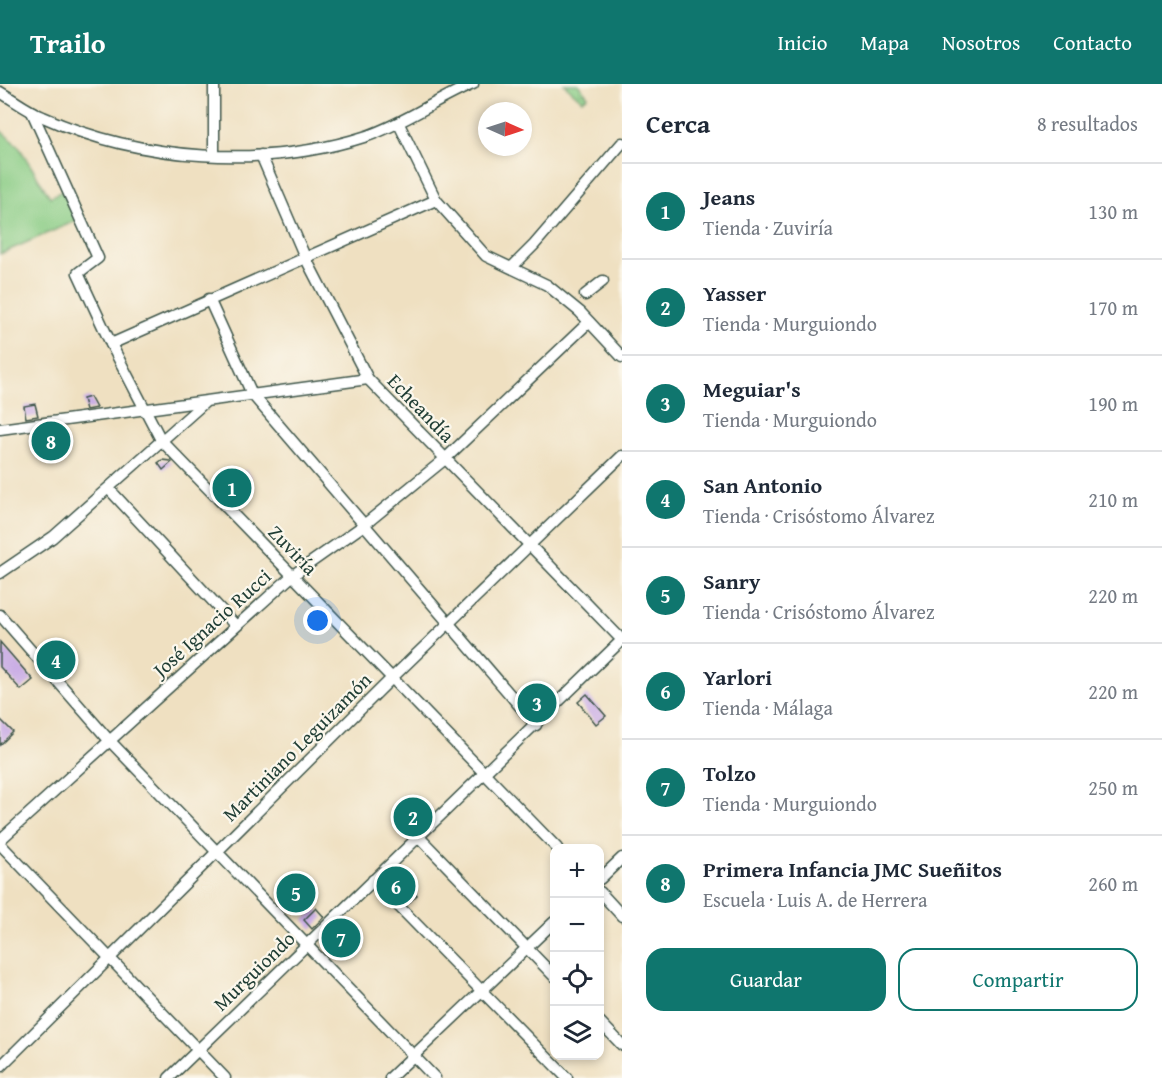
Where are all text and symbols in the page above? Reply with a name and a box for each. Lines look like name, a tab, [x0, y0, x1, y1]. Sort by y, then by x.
text: Trailo	[30, 22, 106, 63]
text: Inicio	[778, 27, 828, 58]
text: Mapa	[861, 27, 909, 58]
text: Nosotros	[942, 27, 1020, 58]
text: Contacto	[1053, 27, 1132, 58]
north arrow	[478, 102, 532, 156]
text: Cerca	[646, 104, 710, 143]
text: 8 resultados	[1037, 109, 1138, 138]
text: Jeans	[703, 181, 755, 213]
text: 1	[660, 197, 671, 226]
text: 130 m	[1088, 197, 1138, 226]
text: Tienda · Zuviría	[703, 213, 833, 242]
text: Yasser	[703, 277, 766, 309]
text: 2	[660, 293, 671, 322]
text: 170 m	[1088, 293, 1138, 322]
text: Tienda · Murguiondo	[703, 309, 877, 338]
street label: Echeandía	[381, 367, 462, 449]
text: Meguiar's	[703, 373, 801, 405]
text: 3	[660, 389, 671, 418]
text: 190 m	[1088, 389, 1138, 418]
text: Tienda · Murguiondo	[703, 405, 877, 434]
pin: 8	[32, 418, 70, 464]
pin: 1	[212, 466, 252, 510]
text: San Antonio	[703, 469, 822, 501]
text: 4	[660, 485, 671, 514]
text: 210 m	[1088, 485, 1138, 514]
text: Tienda · Crisóstomo Álvarez	[703, 501, 935, 530]
street label: Zuviría	[262, 518, 325, 582]
street label: José Ignacio Rucci	[144, 561, 277, 686]
text: Sanry	[703, 565, 760, 597]
text: 5	[660, 581, 671, 610]
text: 220 m	[1088, 581, 1138, 610]
text: Tienda · Crisóstomo Álvarez	[703, 597, 935, 626]
your location	[303, 606, 332, 635]
pin: 4	[36, 638, 76, 682]
text: Yarlori	[703, 661, 772, 693]
street label: Martiniano Leguizamón	[216, 666, 378, 828]
text: 6	[660, 677, 671, 706]
text: 220 m	[1088, 677, 1138, 706]
pin: 3	[518, 680, 556, 726]
text: Tienda · Málaga	[703, 693, 833, 722]
text: Tolzo	[703, 757, 756, 789]
text: 7	[660, 773, 671, 802]
text: 250 m	[1088, 773, 1138, 802]
text: Tienda · Murguiondo	[703, 789, 877, 818]
pin: 2	[394, 794, 432, 840]
map controls	[550, 844, 604, 1060]
button: +	[550, 844, 604, 898]
text: Primera Infancia JMC Sueñitos	[703, 853, 1002, 885]
pin: 6	[376, 864, 416, 908]
text: 8	[660, 869, 671, 898]
text: 260 m	[1088, 869, 1138, 898]
pin: 5	[276, 870, 316, 916]
text: Escuela · Luis A. de Herrera	[703, 885, 927, 914]
button: −	[550, 898, 604, 952]
pin: 7	[322, 916, 360, 960]
street label: Murguiondo	[206, 924, 301, 1017]
button: Guardar	[646, 948, 886, 1011]
button: Compartir	[898, 948, 1138, 1011]
button: locate	[550, 952, 604, 1006]
button: layers	[550, 1006, 604, 1060]

